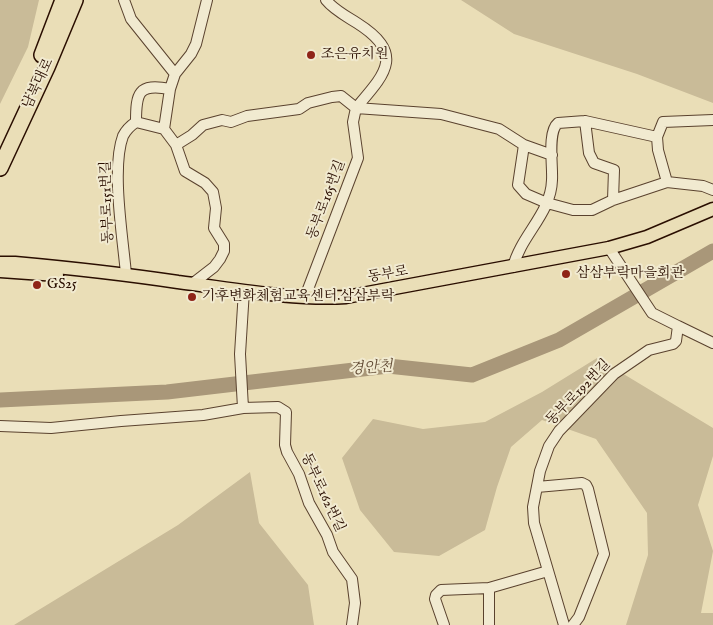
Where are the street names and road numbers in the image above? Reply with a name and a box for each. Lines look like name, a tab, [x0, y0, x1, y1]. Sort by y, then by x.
street label: 남북대로	[20, 56, 58, 112]
street label: 동부로165번길	[304, 158, 350, 242]
street label: 동부로151번길	[98, 160, 118, 244]
street label: 동부로	[367, 263, 409, 287]
street label: 동부로192번길	[543, 356, 615, 430]
street label: 동부로162번길	[296, 451, 348, 535]

